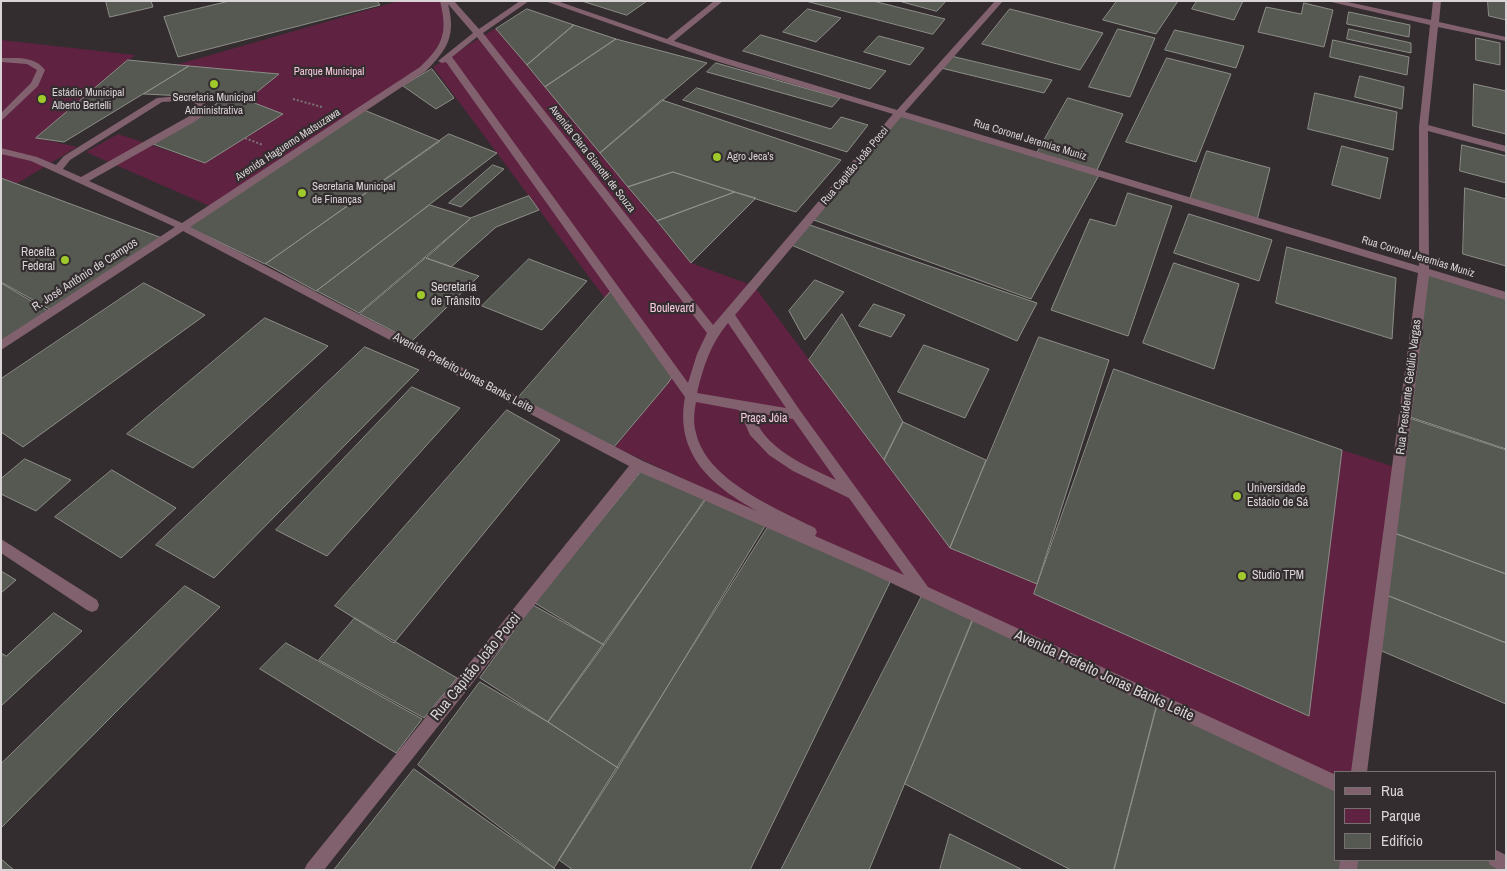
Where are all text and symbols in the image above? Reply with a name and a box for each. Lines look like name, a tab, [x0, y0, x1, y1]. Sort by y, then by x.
park label: Parque Municipal	[294, 65, 364, 79]
marker: Secretaria Municipal Administrativa	[208, 78, 220, 90]
place label: Estádio Municipal Alberto Bertelli	[52, 86, 124, 112]
place label: Secretaria Municipal Administrativa	[172, 91, 256, 117]
marker: Estádio Municipal Alberto Bertelli	[36, 93, 48, 105]
street label: Avenida Clara Gianotti de Souza	[546, 103, 638, 215]
street label: Avenida Haguemo Matsuzawa	[233, 106, 343, 184]
street label: Rua Coronel Jeremias Muniz	[972, 117, 1088, 163]
street label: Rua Capitão João Pocci	[819, 124, 891, 208]
place label: Agro Jeca's	[727, 150, 774, 164]
marker: Agro Jeca's	[711, 151, 723, 163]
place label: Secretaria Municipal de Finanças	[312, 180, 395, 206]
marker: Secretaria Municipal de Finanças	[296, 187, 308, 199]
street label: Rua Coronel Jeremias Muniz	[1360, 234, 1476, 280]
street label: R. José Antônio de Campos	[29, 235, 141, 315]
place label: Receita Federal	[21, 246, 55, 274]
marker: Receita Federal	[59, 254, 71, 266]
place label: Secretaria de Trânsito	[431, 281, 480, 309]
marker: Secretaria de Trânsito	[415, 289, 427, 301]
park label: Boulevard	[650, 302, 694, 316]
street label: Rua Presidente Getúlio Vargas	[1394, 319, 1424, 455]
street label: Avenida Prefeito Jonas Banks Leite	[390, 330, 536, 416]
park label: Praça Jóia	[740, 412, 788, 426]
place label: Universidade Estácio de Sá	[1247, 482, 1308, 510]
marker: Universidade Estácio de Sá	[1231, 490, 1243, 502]
place label: Studio TPM	[1252, 569, 1304, 583]
marker: Studio TPM	[1236, 570, 1248, 582]
street label: Rua Capitão João Pocci	[427, 610, 525, 724]
street label: Avenida Prefeito Jonas Banks Leite	[1011, 626, 1197, 726]
legend	[1334, 771, 1497, 861]
text: Rua	[1381, 780, 1404, 801]
text: Parque	[1381, 805, 1421, 826]
text: Edifício	[1381, 830, 1423, 851]

